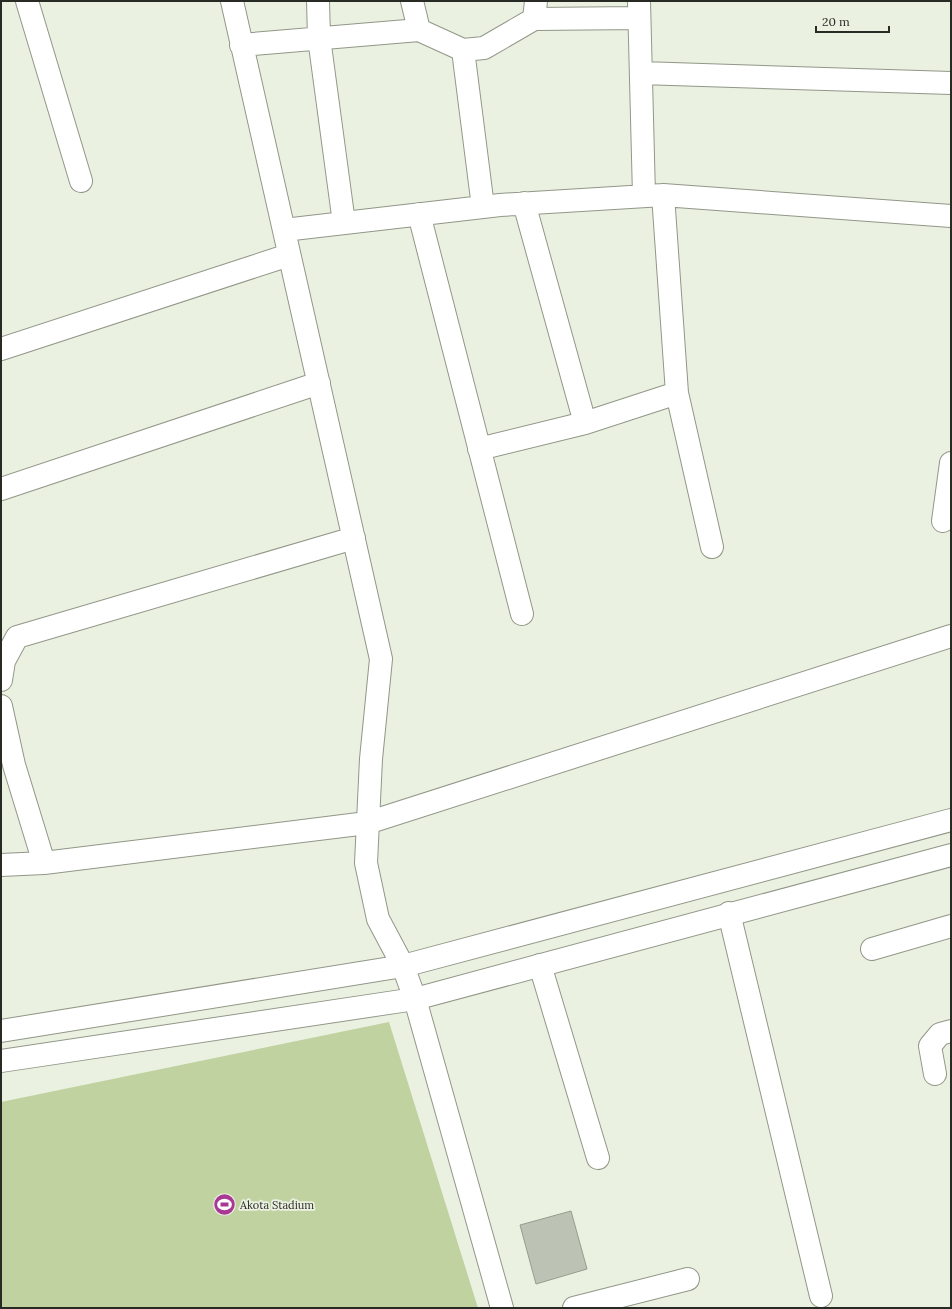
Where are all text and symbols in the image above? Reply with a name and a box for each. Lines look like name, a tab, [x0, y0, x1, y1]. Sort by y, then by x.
scale bar	[816, 8, 889, 34]
text: 20 m	[822, 14, 850, 29]
sports icon: Akota Stadium	[211, 1192, 237, 1218]
place label: Akota Stadium	[239, 1198, 314, 1212]

